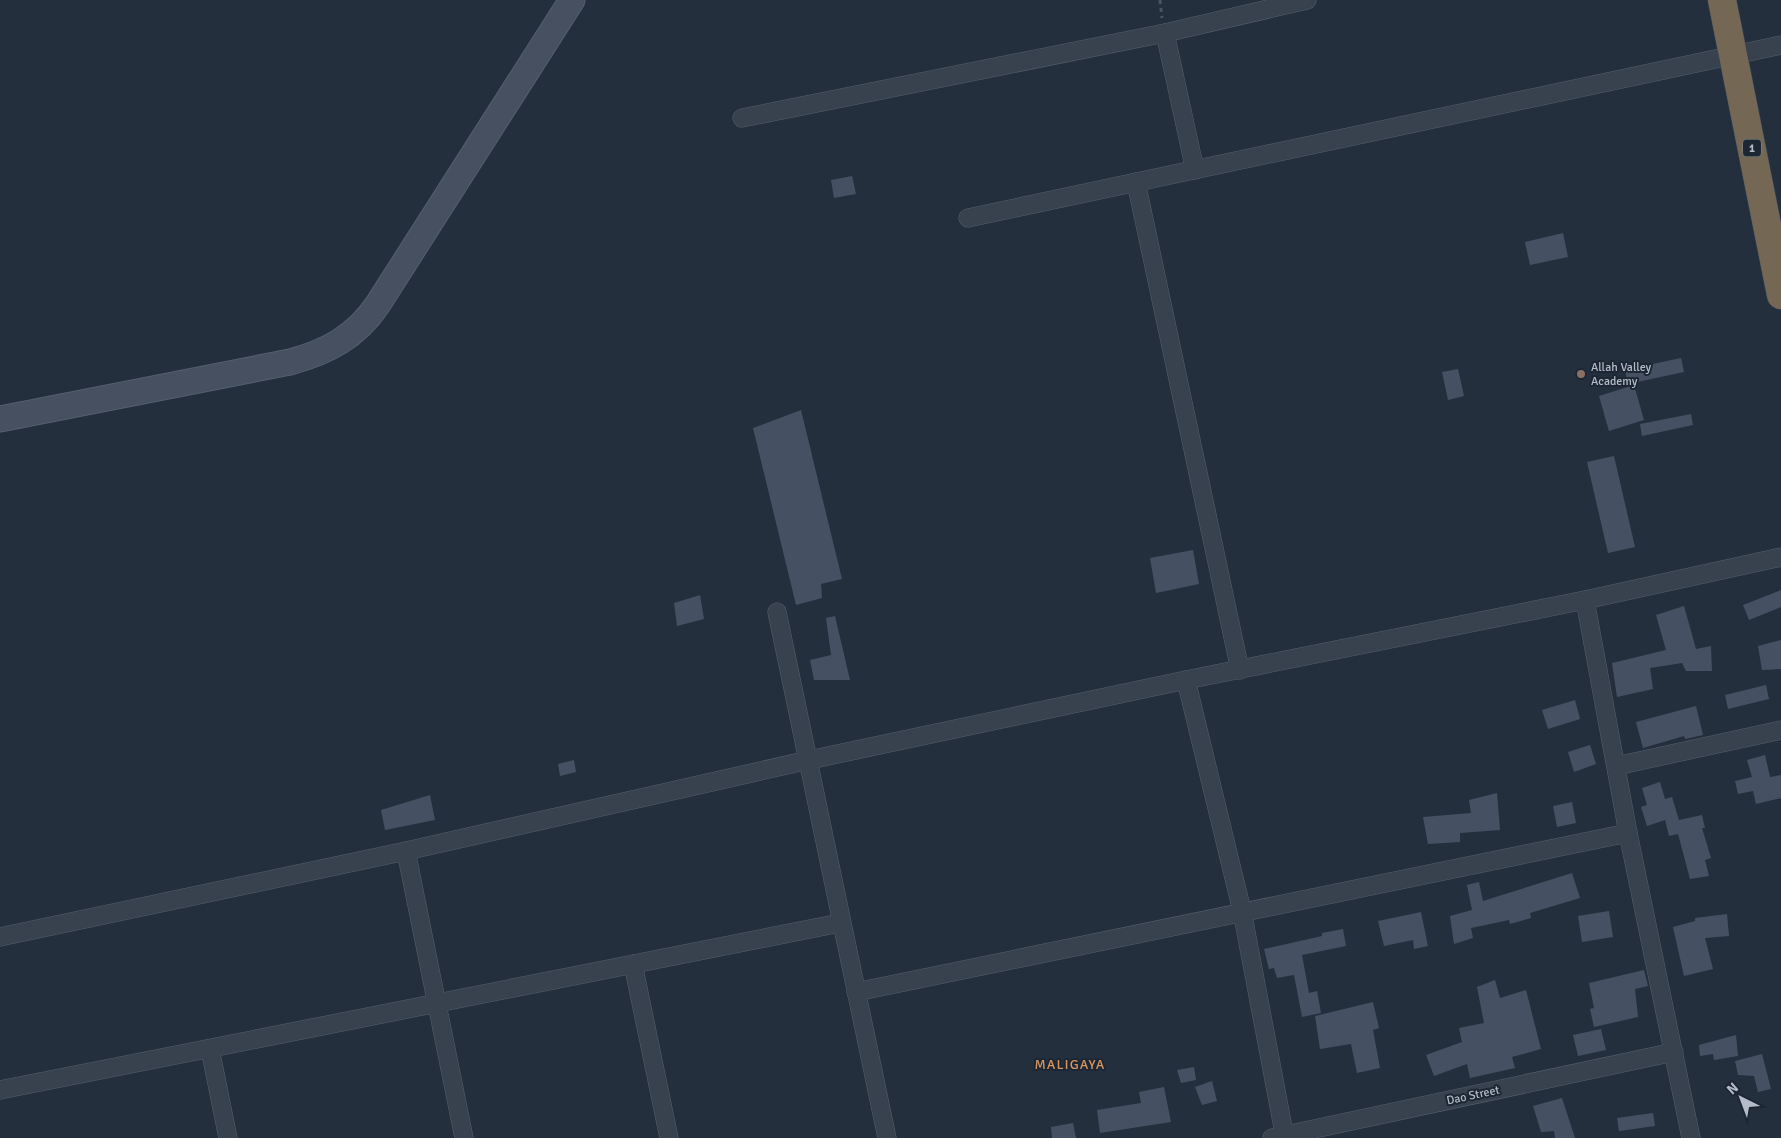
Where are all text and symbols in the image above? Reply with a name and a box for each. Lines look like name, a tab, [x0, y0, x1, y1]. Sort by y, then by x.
road number: 1	[1743, 140, 1761, 156]
place label: Allah Valley Academy	[1591, 360, 1652, 389]
marker: Allah Valley Academy	[1575, 368, 1587, 380]
district label: MALIGAYA	[1035, 1056, 1105, 1073]
north arrow	[1716, 1073, 1766, 1123]
text: N	[1723, 1079, 1742, 1098]
street label: Dao Street	[1445, 1083, 1501, 1108]

